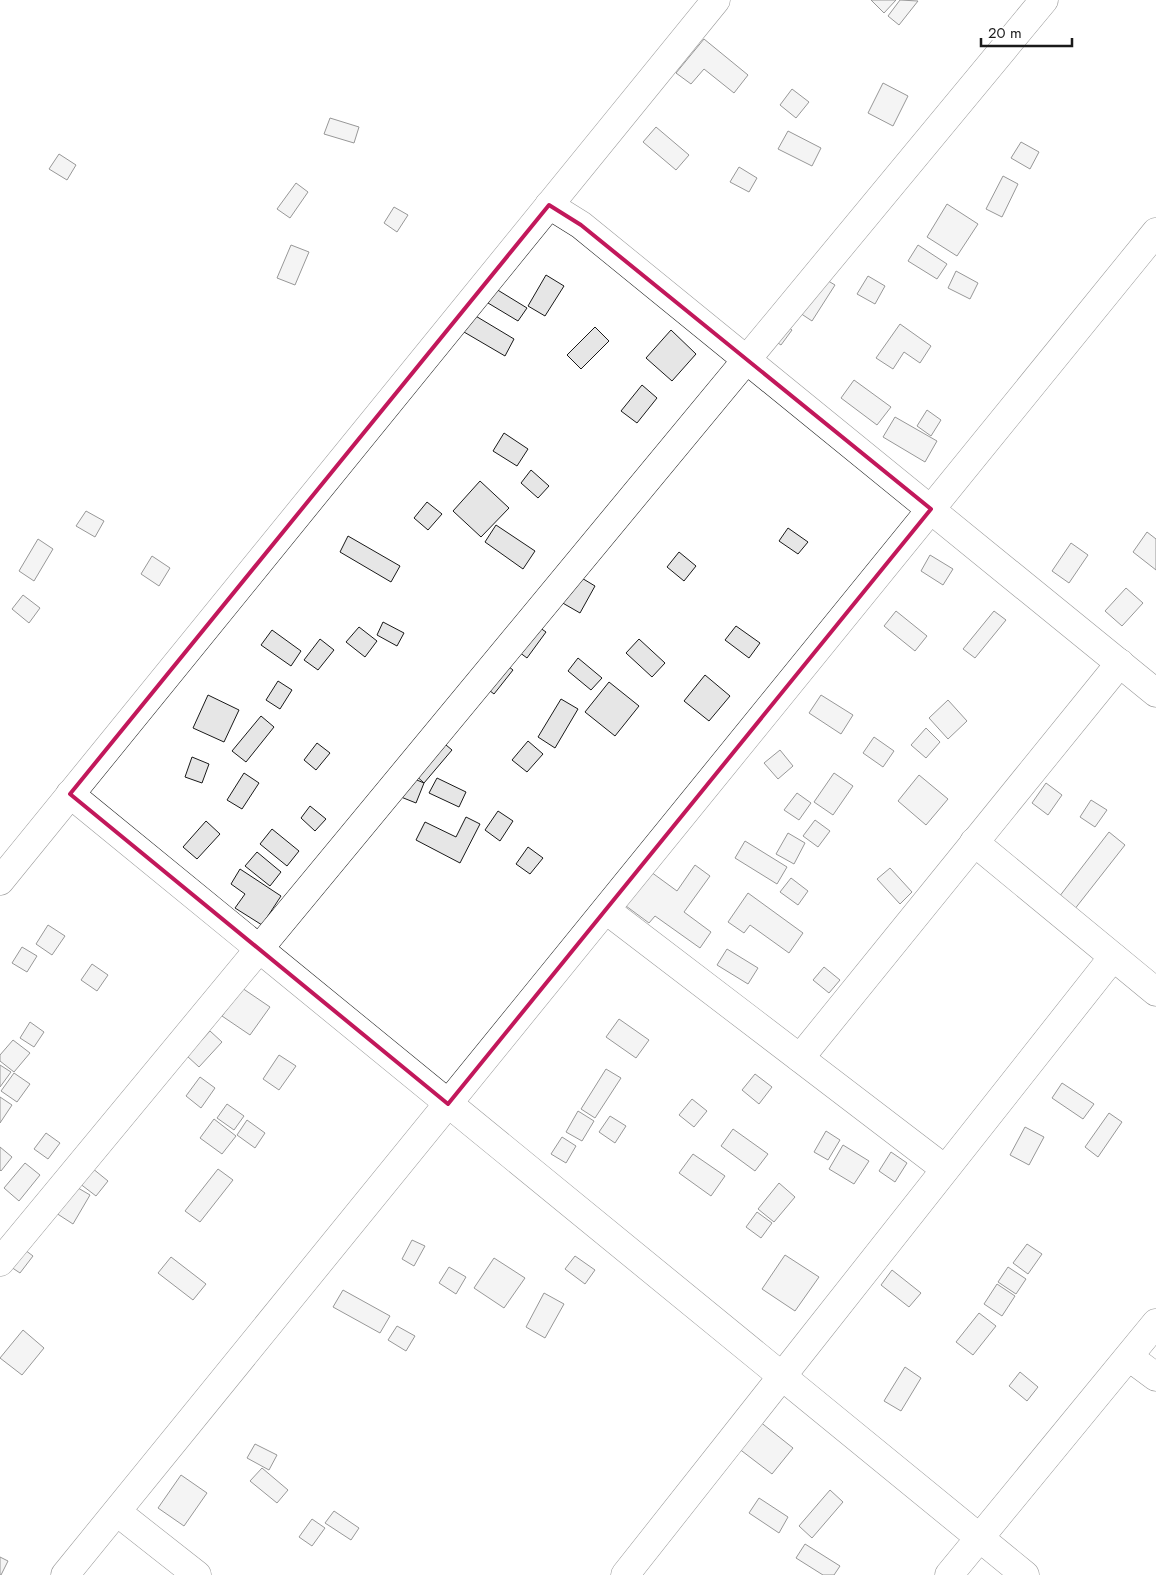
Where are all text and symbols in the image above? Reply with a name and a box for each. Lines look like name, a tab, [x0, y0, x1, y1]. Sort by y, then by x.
scale bar	[981, 15, 1072, 47]
text: 20 m	[988, 22, 1022, 44]

